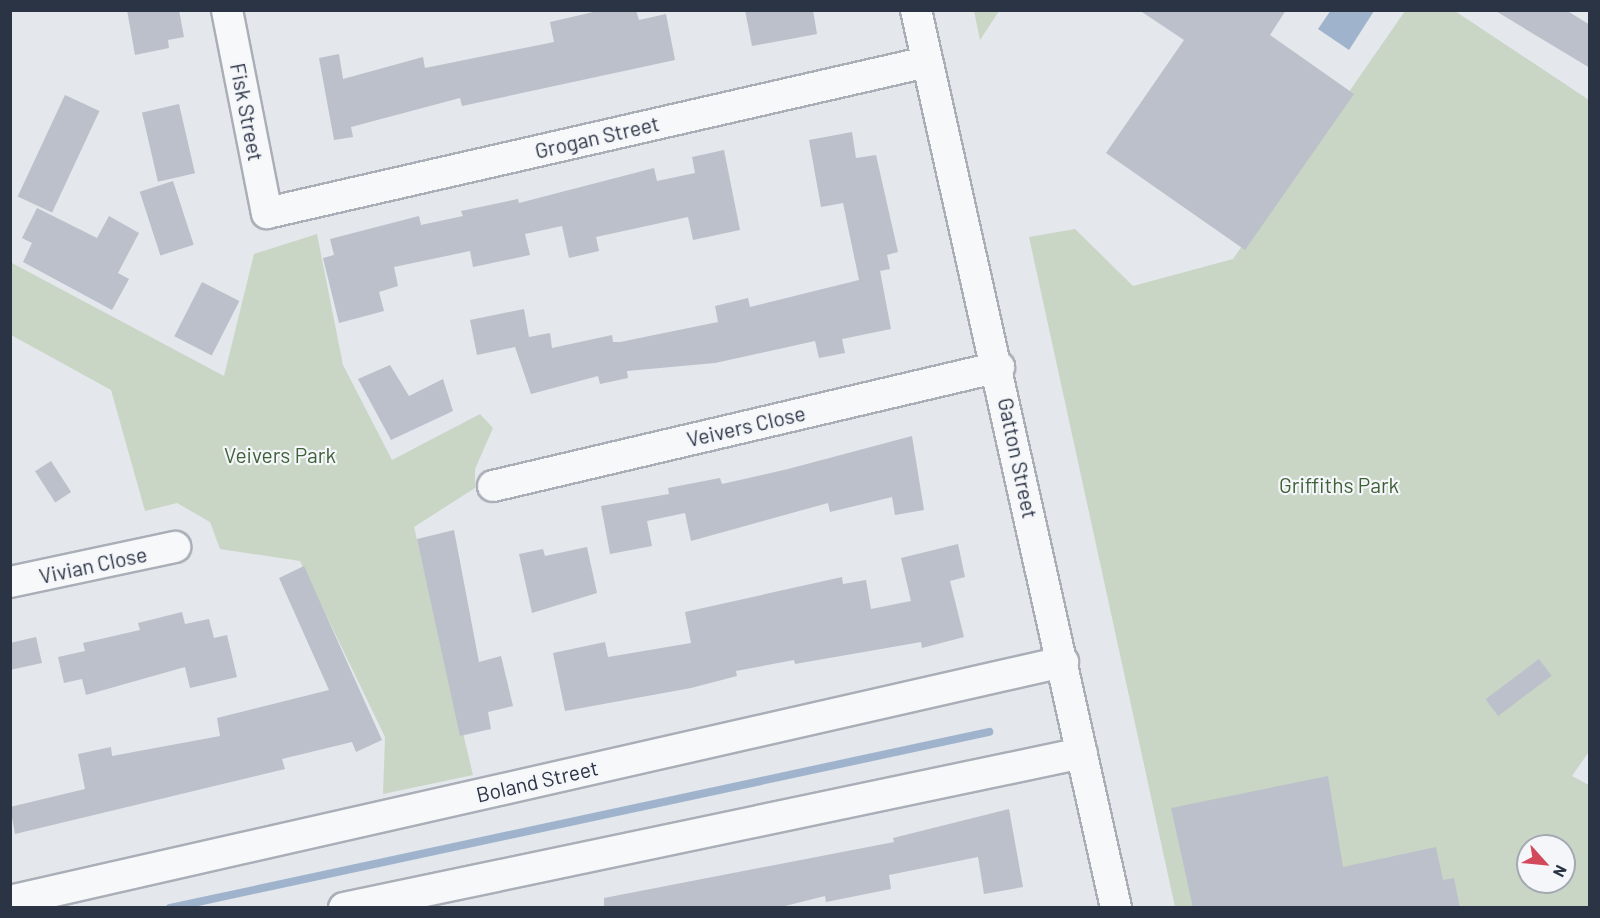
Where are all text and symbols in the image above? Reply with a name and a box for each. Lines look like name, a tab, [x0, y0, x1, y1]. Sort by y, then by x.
street label: Fisk Street	[225, 61, 269, 163]
street label: Grogan Street	[532, 110, 662, 164]
street label: Gatton Street	[993, 395, 1043, 521]
street label: Veivers Close	[684, 400, 808, 452]
park label: Veivers Park	[224, 442, 336, 468]
park label: Griffiths Park	[1279, 472, 1399, 498]
street label: Vivian Close	[37, 541, 149, 589]
street label: Boland Street	[474, 755, 600, 807]
north arrow	[1516, 834, 1576, 894]
text: N	[1550, 862, 1572, 881]

